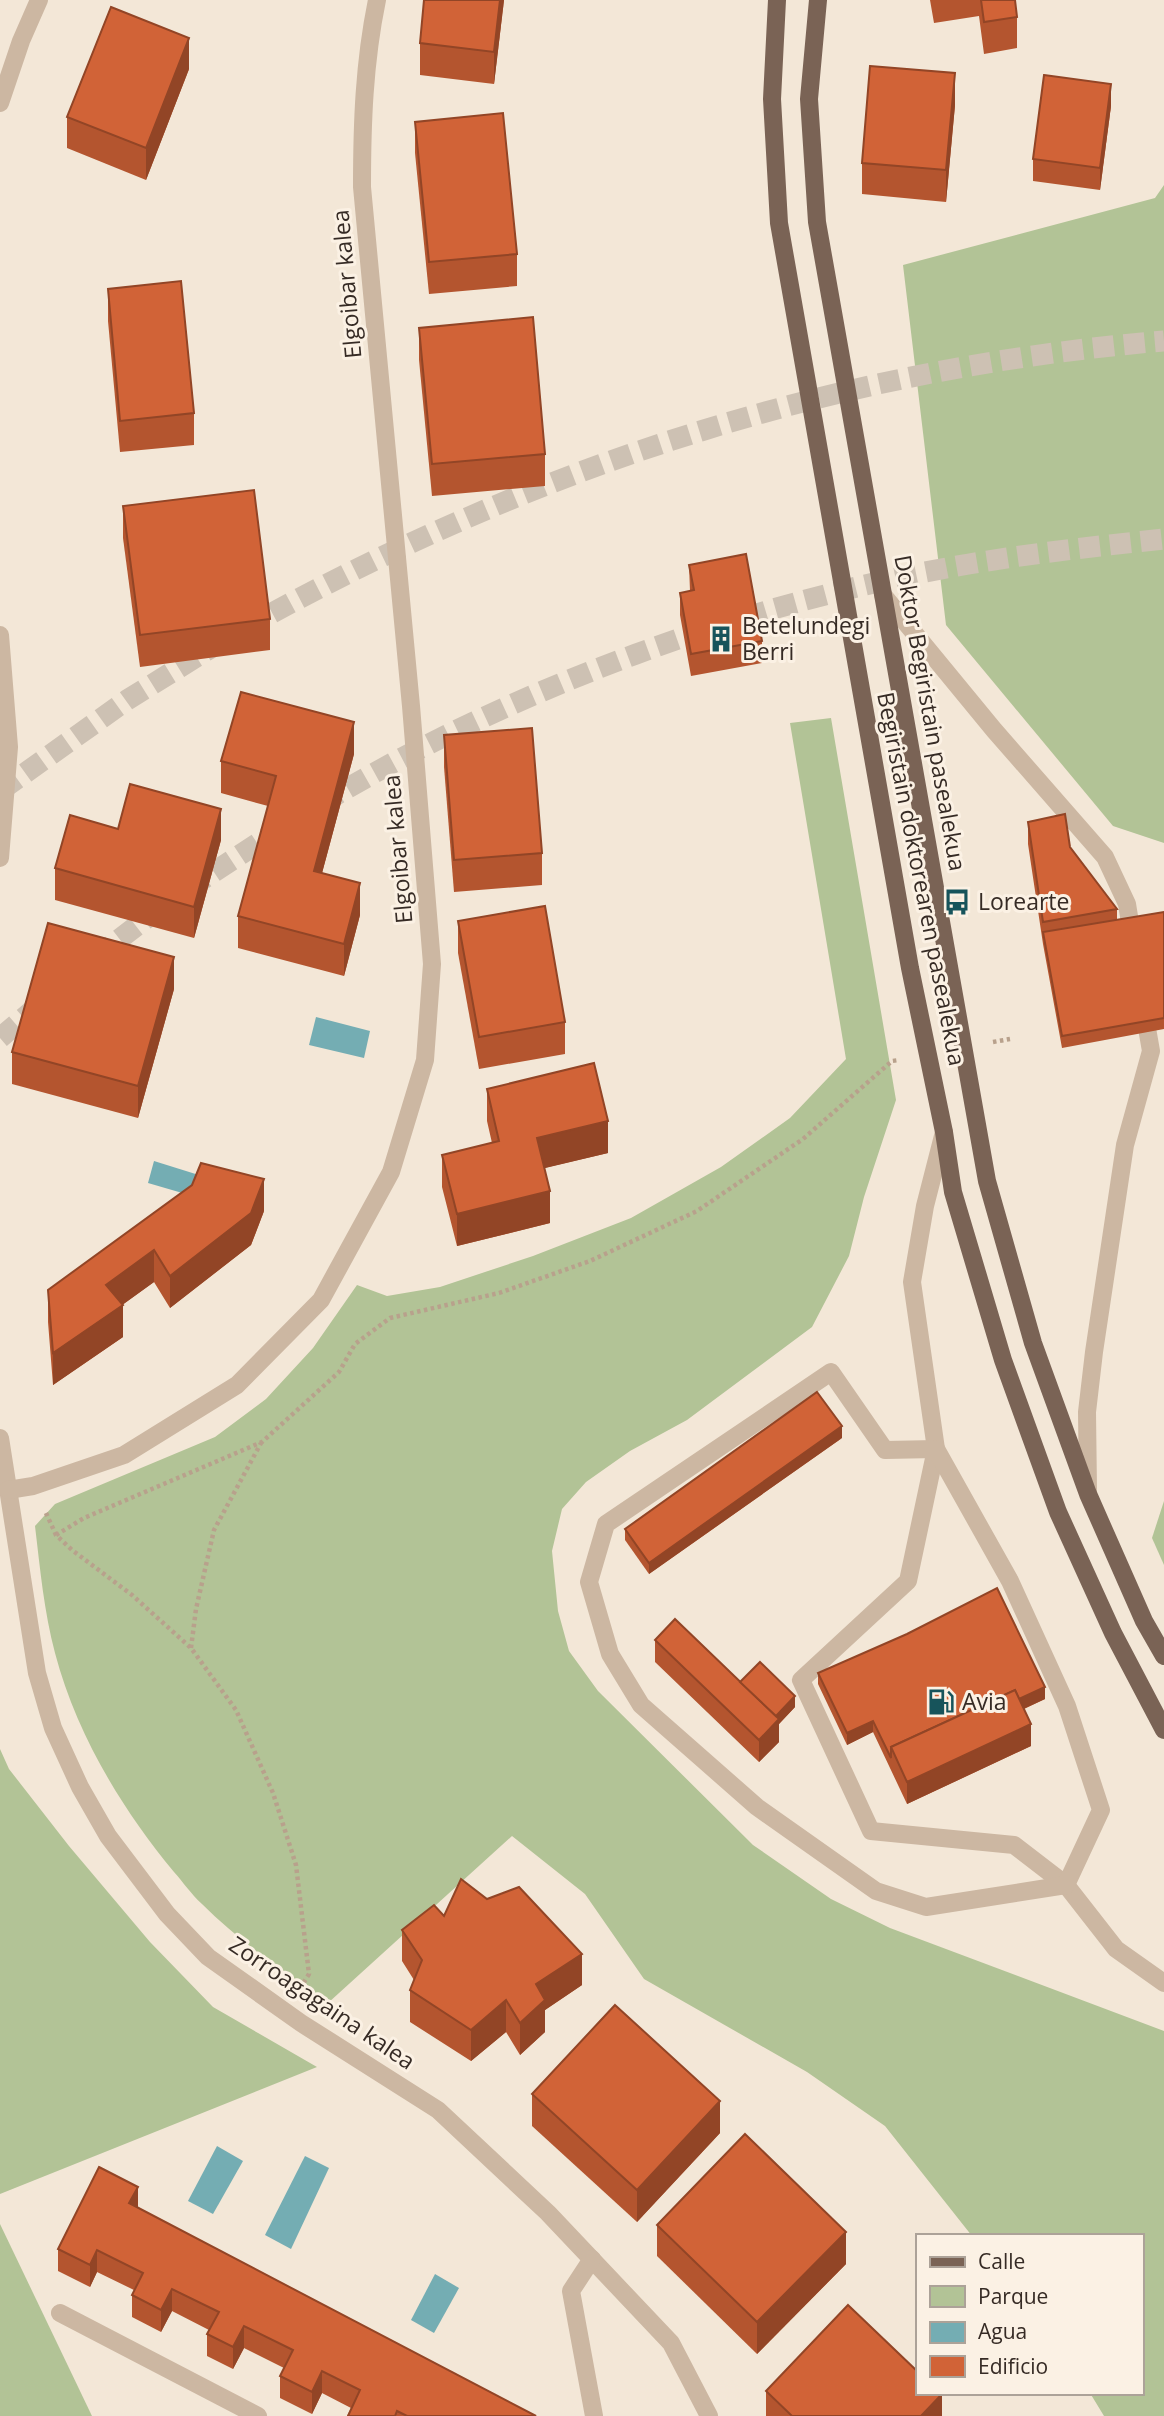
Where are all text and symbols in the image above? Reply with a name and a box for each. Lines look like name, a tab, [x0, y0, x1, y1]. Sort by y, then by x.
street label: Elgoibar kalea	[324, 208, 368, 360]
street label: Doktor Begiristain pasealekua	[887, 552, 975, 873]
place label: Betelundegi Berri	[742, 609, 870, 667]
building icon: Betelundegi Berri	[706, 624, 736, 654]
street label: Begiristain doktorearen pasealekua	[870, 689, 974, 1068]
street label: Elgoibar kalea	[375, 773, 419, 925]
place label: Lorearte	[978, 885, 1069, 917]
bus stop icon: Lorearte	[942, 887, 972, 917]
place label: Avia	[962, 1685, 1007, 1717]
fuel station icon: Avia	[926, 1687, 956, 1717]
street label: Zorroagagaina kalea	[223, 1928, 422, 2076]
legend	[916, 2234, 1143, 2395]
text: Calle	[978, 2247, 1025, 2275]
text: Parque	[978, 2282, 1048, 2310]
text: Agua	[978, 2317, 1027, 2345]
text: Edificio	[978, 2352, 1048, 2380]

